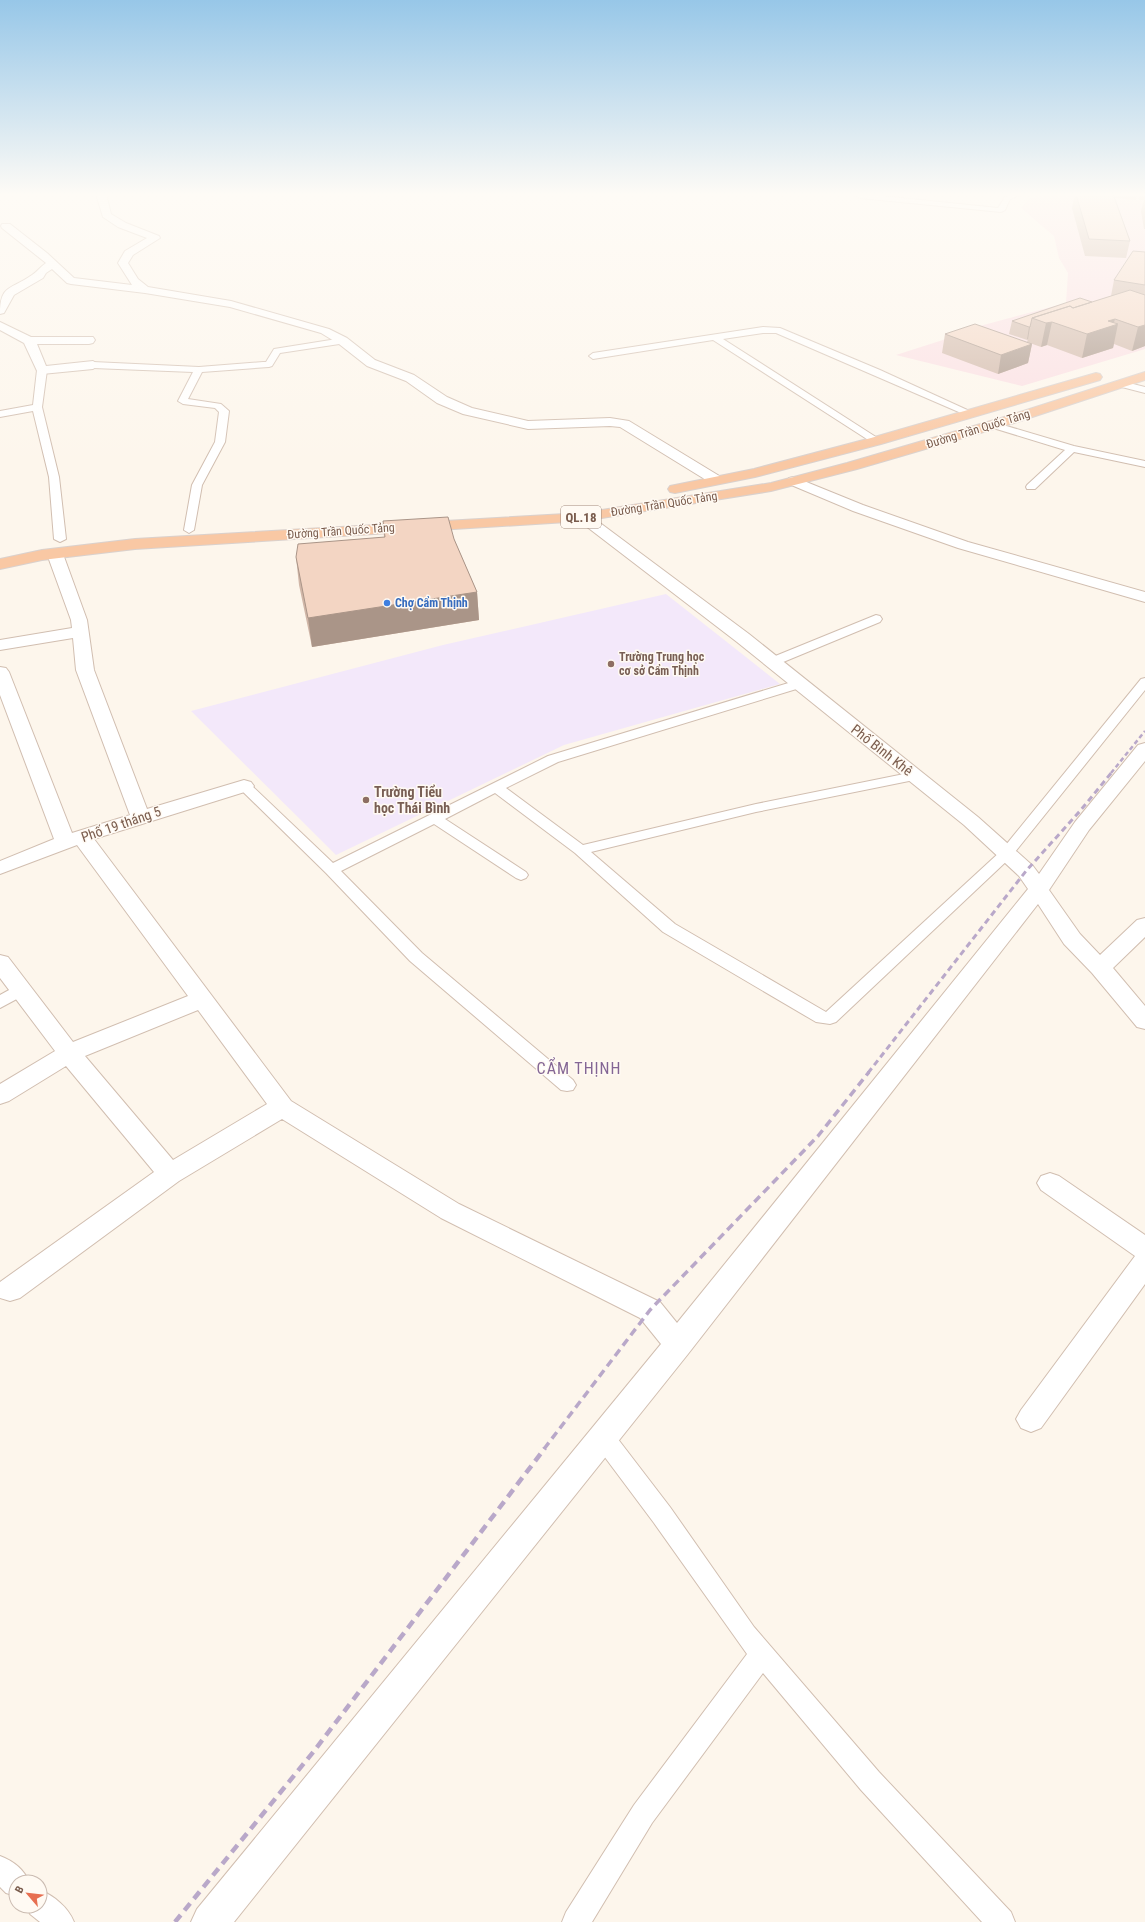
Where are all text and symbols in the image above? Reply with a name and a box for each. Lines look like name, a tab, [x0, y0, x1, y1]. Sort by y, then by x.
street label: Đường Trần Quốc Tảng	[924, 407, 1032, 451]
street label: Đường Trần Quốc Tảng	[610, 489, 718, 519]
road number: QL.18	[561, 506, 601, 528]
street label: Đường Trần Quốc Tảng	[287, 520, 395, 542]
place label: Chợ Cẩm Thịnh	[395, 596, 468, 610]
marker: Chợ Cẩm Thịnh	[382, 598, 392, 608]
place label: Trường Trung học cơ sở Cẩm Thịnh	[619, 650, 705, 678]
marker: Trường Trung học cơ sở Cẩm Thịnh	[606, 659, 616, 669]
street label: Phố Bình Khê	[848, 721, 916, 779]
place label: Trường Tiểu học Thái Bình	[374, 784, 450, 816]
marker: Trường Tiểu học Thái Bình	[361, 795, 371, 805]
street label: Phố 19 tháng 5	[79, 803, 163, 845]
district label: CẨM THỊNH	[537, 1057, 621, 1078]
north arrow	[8, 1874, 48, 1914]
text: B	[12, 1884, 27, 1895]

